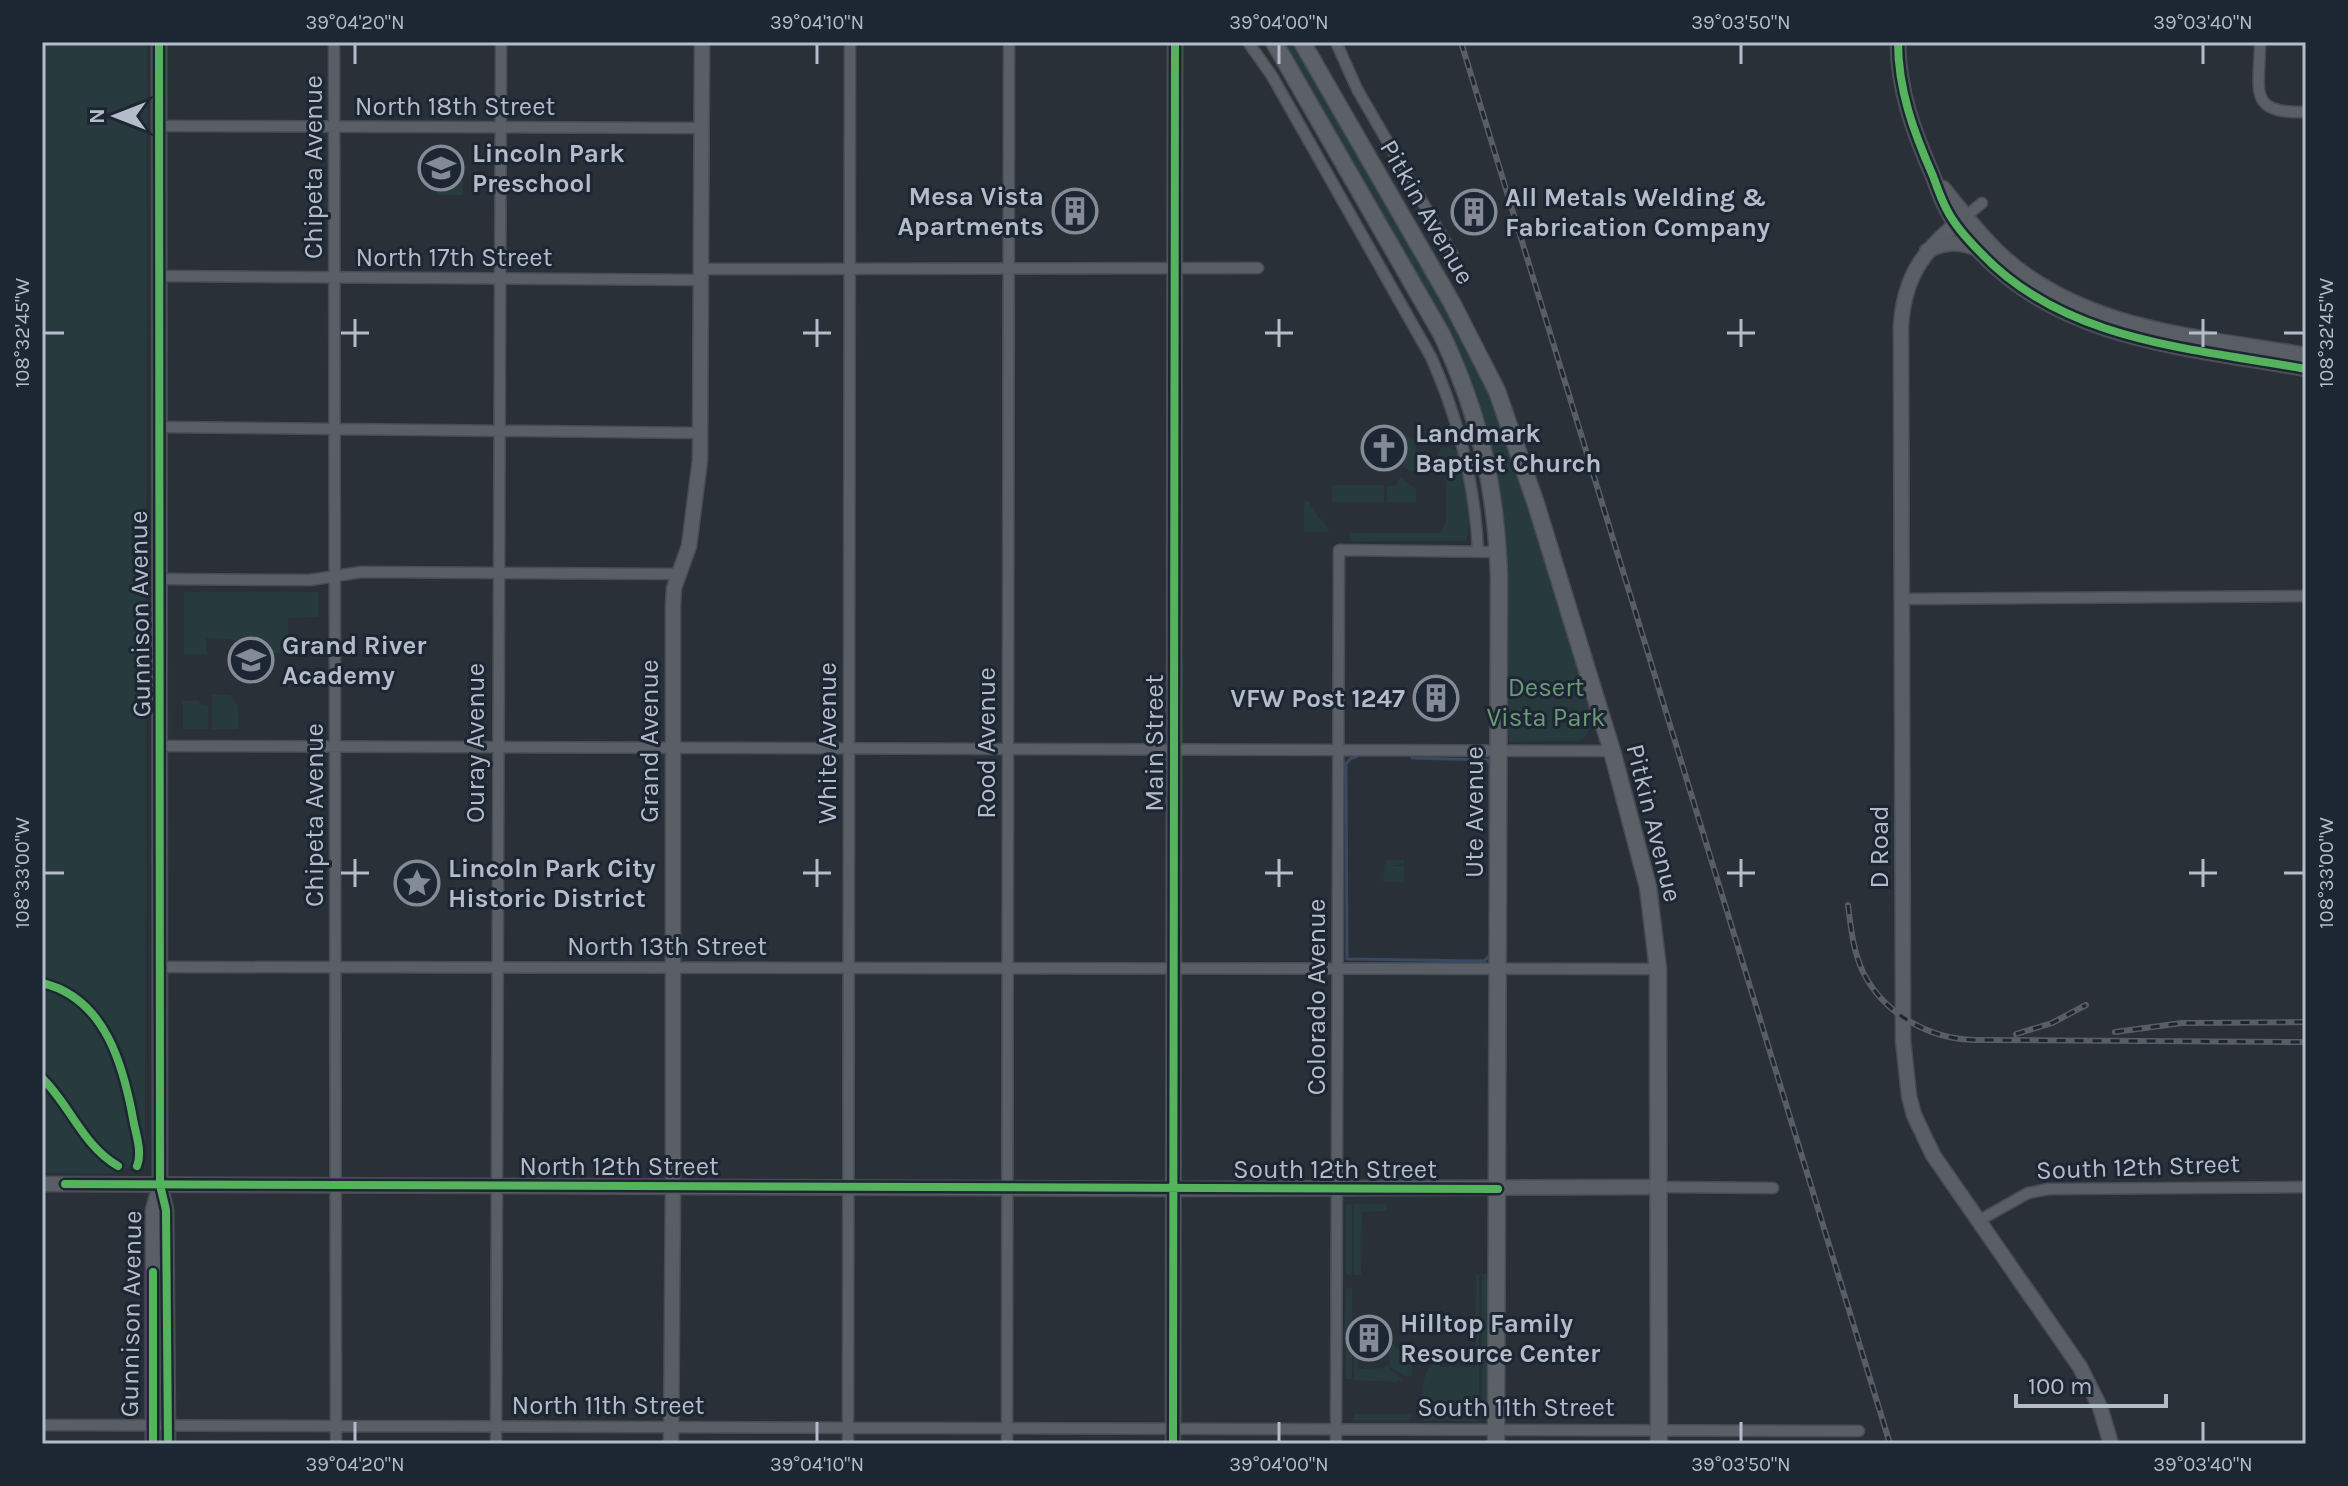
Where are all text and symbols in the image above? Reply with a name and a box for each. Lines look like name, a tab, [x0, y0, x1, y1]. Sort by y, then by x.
text: 39°04'20"N	[305, 11, 405, 34]
text: 39°04'10"N	[770, 11, 864, 34]
text: 39°04'00"N	[1229, 11, 1329, 34]
text: 39°03'50"N	[1691, 11, 1791, 34]
text: 39°03'40"N	[2153, 11, 2253, 34]
street label: Chipeta Avenue	[298, 75, 329, 259]
north arrow	[76, 76, 156, 156]
street label: North 18th Street	[355, 91, 556, 122]
text: N	[84, 108, 110, 124]
street label: Pitkin Avenue	[1373, 134, 1481, 290]
place label: Lincoln Park Preschool	[472, 138, 625, 199]
school or university icon: Lincoln Park Preschool	[417, 144, 465, 192]
place label: Mesa Vista Apartments	[898, 181, 1044, 242]
place label: All Metals Welding & Fabrication Company	[1505, 182, 1770, 243]
building icon: Mesa Vista Apartments	[1051, 187, 1099, 235]
building icon: All Metals Welding & Fabrication Company	[1450, 188, 1498, 236]
street label: North 17th Street	[356, 242, 553, 273]
text: 108°32'45"W	[11, 278, 34, 388]
text: 108°32'45"W	[2315, 278, 2338, 388]
place label: Landmark Baptist Church	[1415, 418, 1601, 479]
church icon: Landmark Baptist Church	[1360, 424, 1408, 472]
street label: Gunnison Avenue	[123, 510, 157, 718]
place label: Grand River Academy	[282, 630, 427, 691]
school or university icon: Grand River Academy	[227, 636, 275, 684]
street label: Grand Avenue	[634, 659, 665, 823]
street label: White Avenue	[812, 662, 843, 824]
street label: Ouray Avenue	[460, 663, 491, 823]
street label: Rood Avenue	[971, 667, 1002, 819]
park label: Desert Vista Park	[1486, 672, 1606, 733]
street label: Main Street	[1139, 674, 1170, 812]
building icon: VFW Post 1247	[1412, 674, 1460, 722]
place label: VFW Post 1247	[1230, 683, 1405, 714]
street label: Chipeta Avenue	[299, 723, 330, 907]
street label: Pitkin Avenue	[1619, 741, 1689, 905]
street label: Ute Avenue	[1459, 746, 1490, 878]
street label: D Road	[1864, 805, 1895, 889]
text: 108°33'00"W	[11, 817, 34, 929]
text: 108°33'00"W	[2315, 817, 2338, 929]
place label: Lincoln Park City Historic District	[448, 853, 656, 914]
place icon: Lincoln Park City Historic District	[393, 859, 441, 907]
street label: Colorado Avenue	[1301, 899, 1332, 1095]
street label: North 13th Street	[567, 931, 767, 962]
street label: South 12th Street	[2036, 1148, 2241, 1186]
street label: North 12th Street	[519, 1151, 719, 1182]
street label: South 12th Street	[1233, 1154, 1437, 1185]
street label: Gunnison Avenue	[114, 1210, 148, 1418]
place label: Hilltop Family Resource Center	[1400, 1308, 1601, 1369]
building icon: Hilltop Family Resource Center	[1345, 1314, 1393, 1362]
scale bar	[2016, 1358, 2166, 1408]
text: 100 m	[2028, 1372, 2093, 1400]
street label: North 11th Street	[511, 1390, 705, 1421]
street label: South 11th Street	[1417, 1392, 1615, 1423]
text: 39°04'20"N	[305, 1453, 405, 1476]
text: 39°04'10"N	[770, 1453, 864, 1476]
text: 39°04'00"N	[1229, 1453, 1329, 1476]
text: 39°03'50"N	[1691, 1453, 1791, 1476]
text: 39°03'40"N	[2153, 1453, 2253, 1476]

